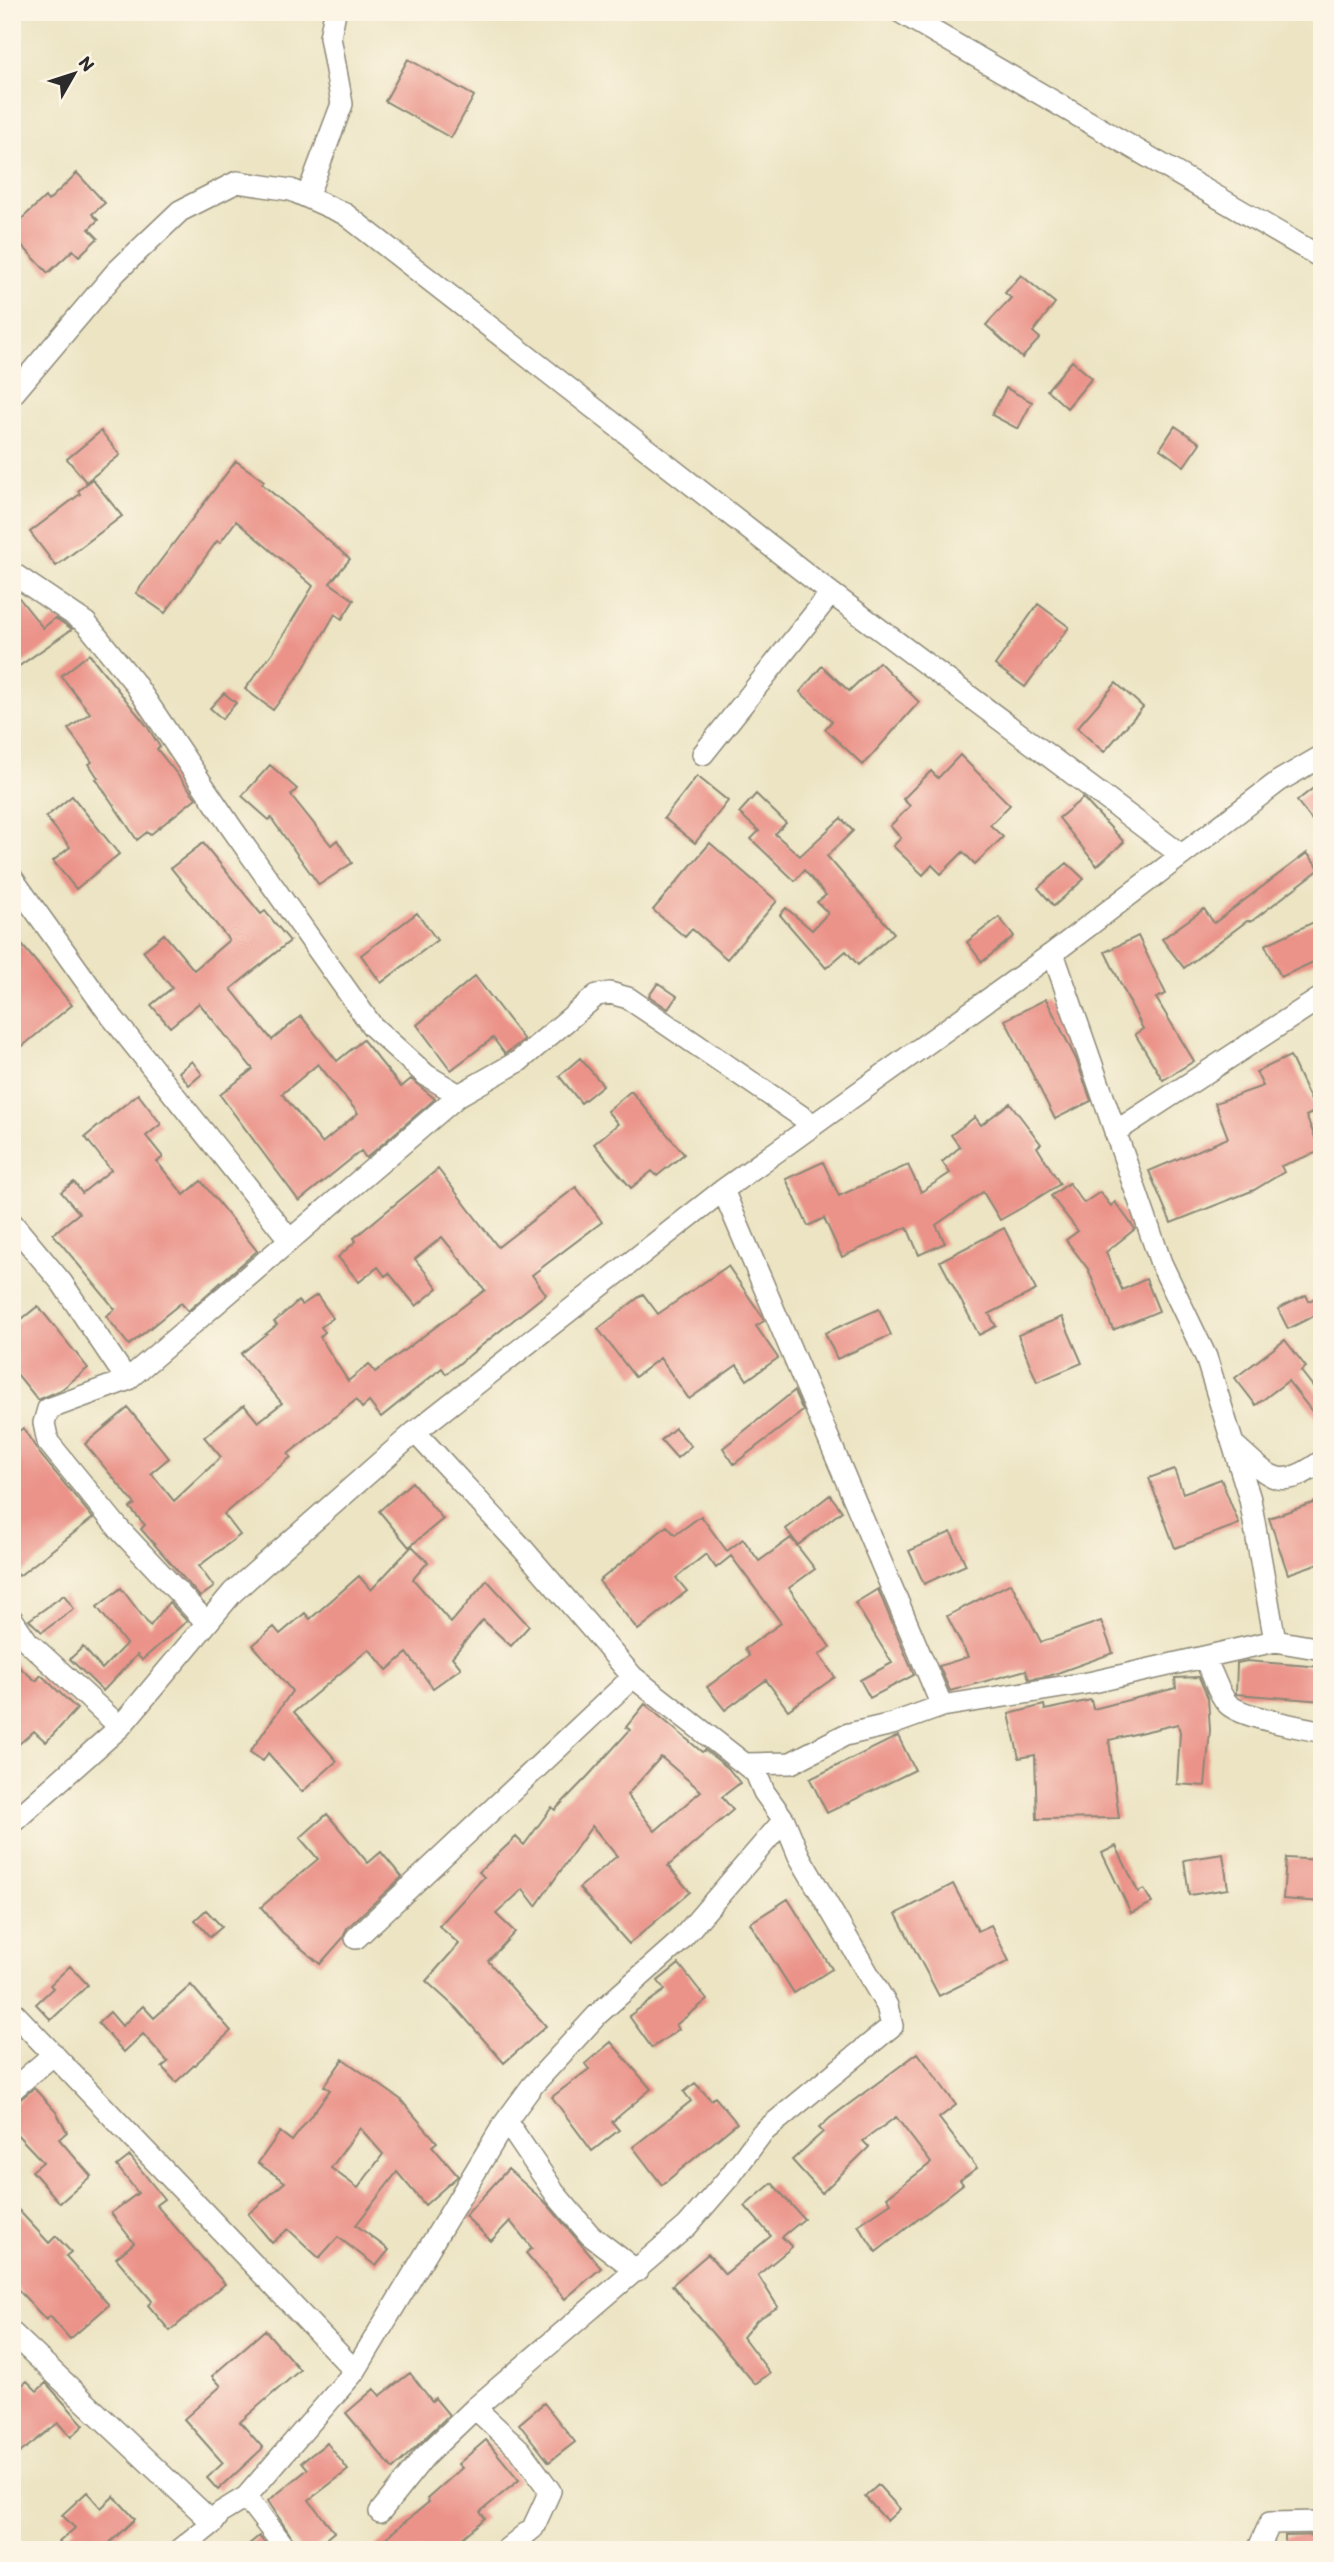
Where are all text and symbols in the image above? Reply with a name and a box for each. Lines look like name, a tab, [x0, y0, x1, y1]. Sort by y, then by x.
north arrow	[38, 38, 108, 108]
text: N	[74, 51, 100, 76]

